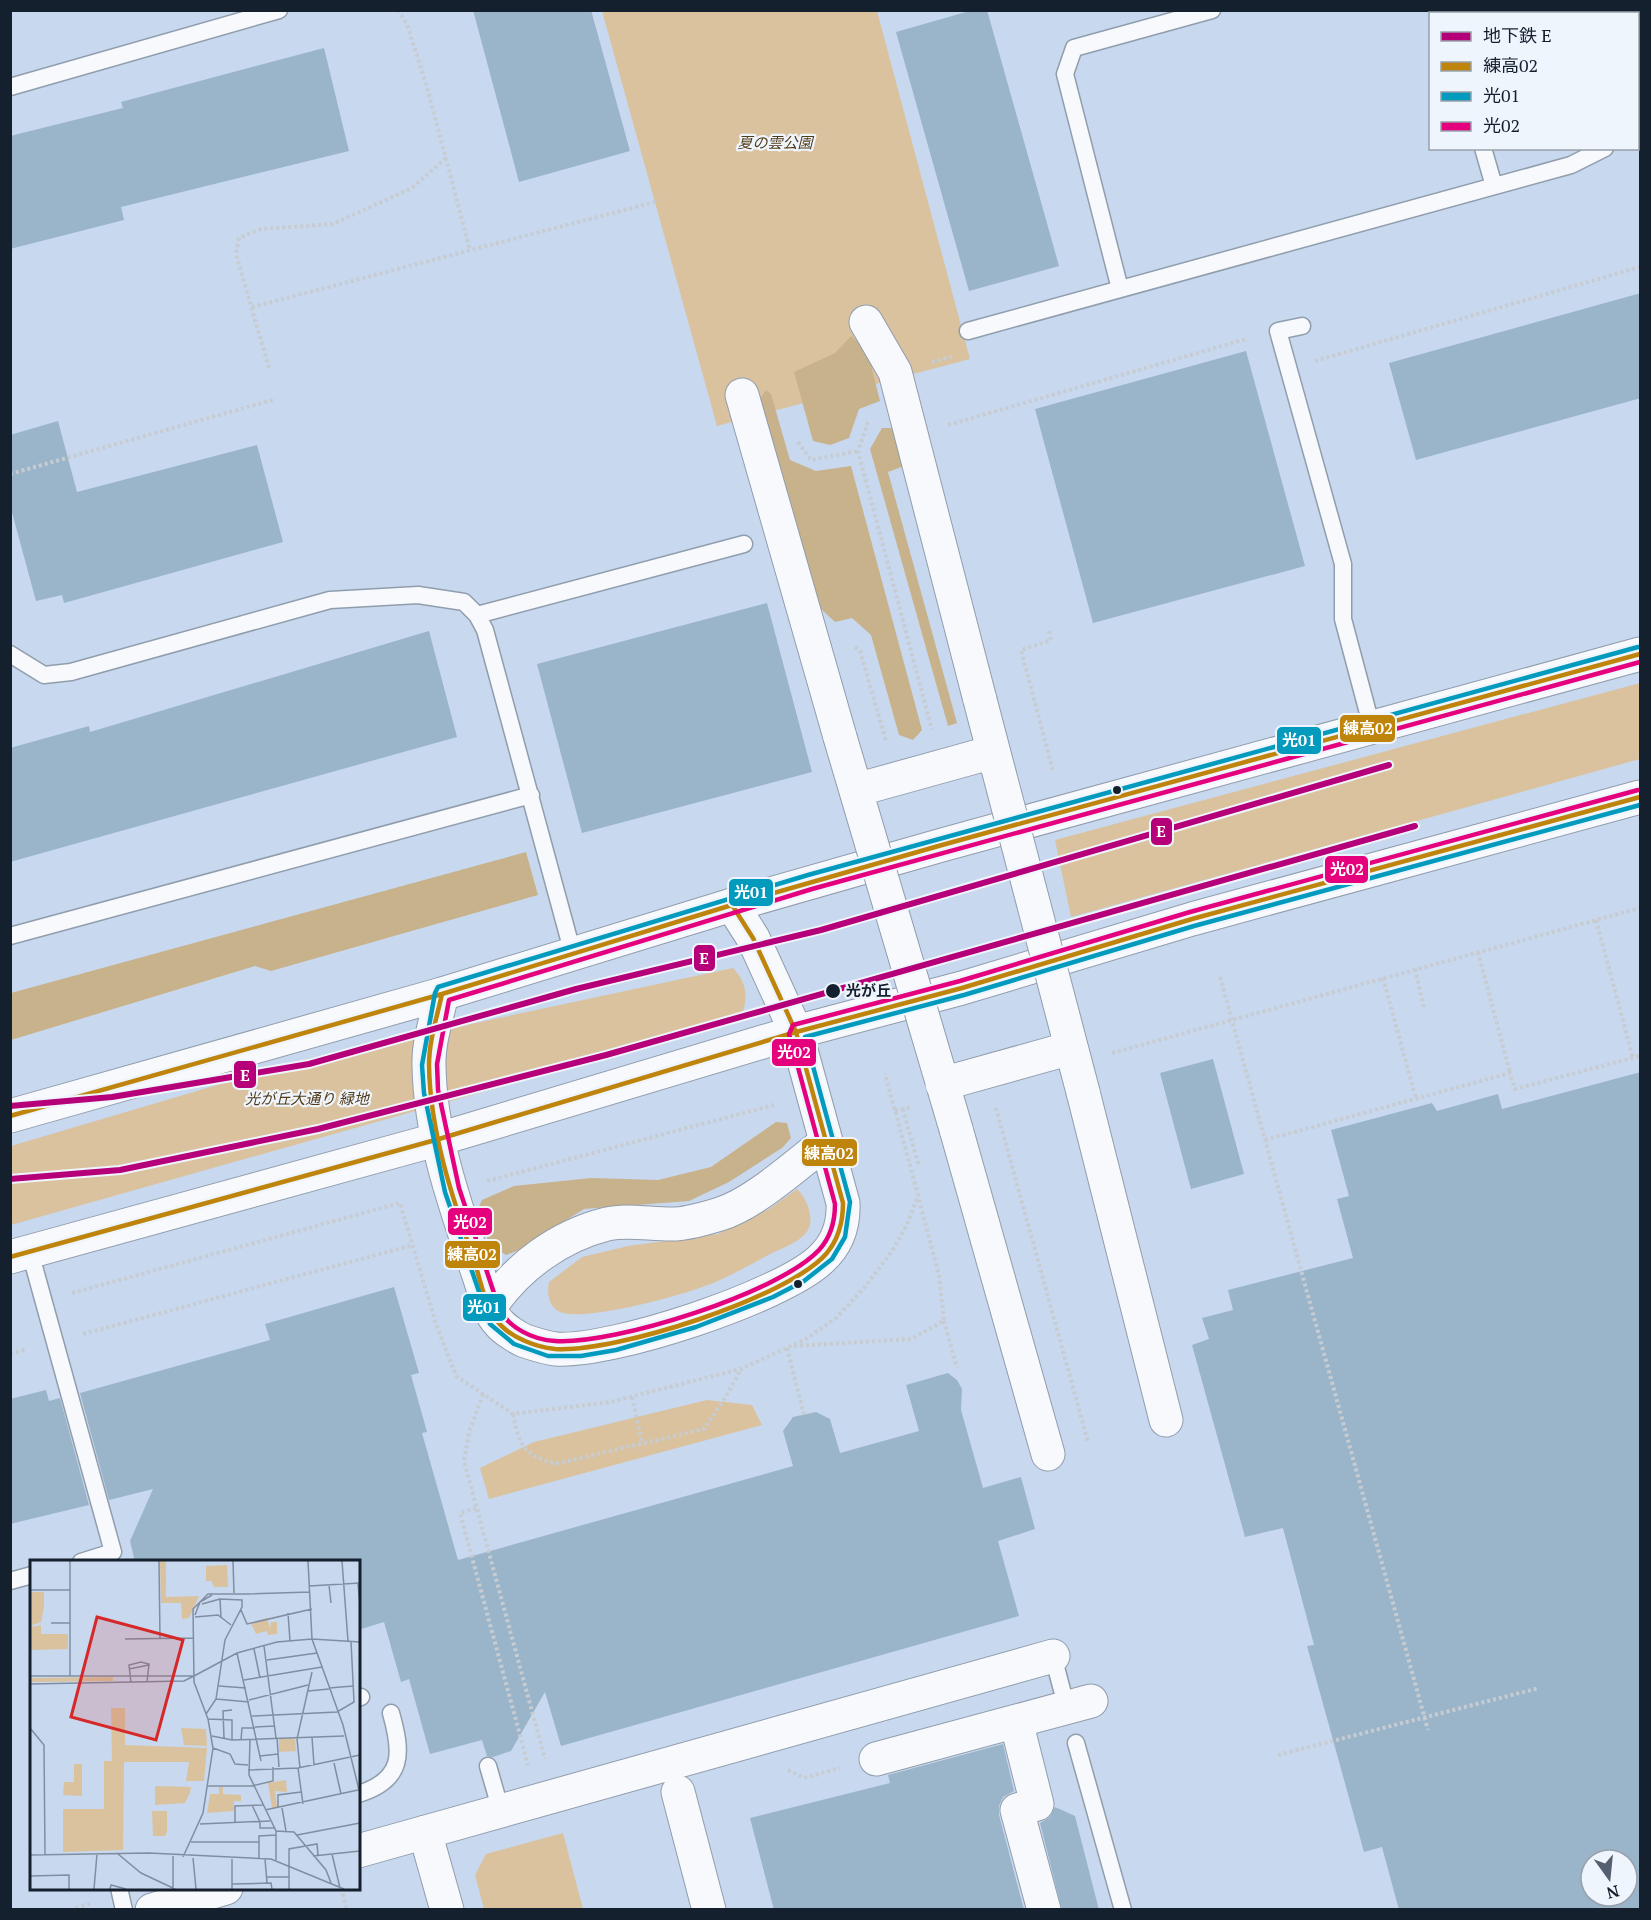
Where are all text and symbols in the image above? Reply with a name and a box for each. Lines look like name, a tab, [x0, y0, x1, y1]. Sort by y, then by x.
legend	[1429, 12, 1639, 150]
text: 地下鉄 E	[1483, 23, 1552, 47]
text: 練高02	[1483, 53, 1538, 77]
text: 光01	[1483, 83, 1520, 107]
text: 光02	[1483, 113, 1520, 137]
park label: 夏の雲公園	[737, 132, 814, 152]
line badge: 練高02	[1339, 714, 1396, 743]
text: 練高02	[1343, 717, 1393, 739]
line badge: 光01	[1276, 726, 1322, 755]
text: 光01	[1282, 729, 1316, 751]
unlabelled marker	[1111, 784, 1123, 796]
line badge: E	[1150, 817, 1173, 846]
text: E	[1156, 820, 1166, 842]
line badge: 光02	[1324, 855, 1369, 884]
text: 光02	[1330, 858, 1364, 880]
line badge: 光01	[728, 878, 774, 907]
text: 光01	[734, 881, 768, 903]
line badge: E	[693, 944, 716, 972]
text: E	[699, 947, 709, 969]
place label: 光が丘	[846, 980, 891, 1000]
marker: 光が丘	[824, 982, 842, 1000]
line badge: 光02	[771, 1038, 817, 1067]
text: 光02	[777, 1041, 811, 1063]
line badge: E	[233, 1060, 257, 1089]
text: E	[240, 1064, 250, 1086]
park label: 光が丘大通り 緑地	[245, 1088, 371, 1108]
line badge: 練高02	[801, 1138, 858, 1167]
text: 練高02	[804, 1142, 854, 1164]
line badge: 光02	[447, 1207, 493, 1236]
text: 光02	[453, 1211, 487, 1233]
line badge: 練高02	[444, 1240, 501, 1269]
text: 練高02	[447, 1243, 497, 1265]
unlabelled marker	[792, 1278, 804, 1290]
line badge: 光01	[462, 1293, 507, 1322]
text: 光01	[467, 1296, 501, 1318]
inset map	[30, 1560, 360, 1890]
north arrow	[1579, 1848, 1639, 1908]
text: N	[1604, 1880, 1622, 1905]

